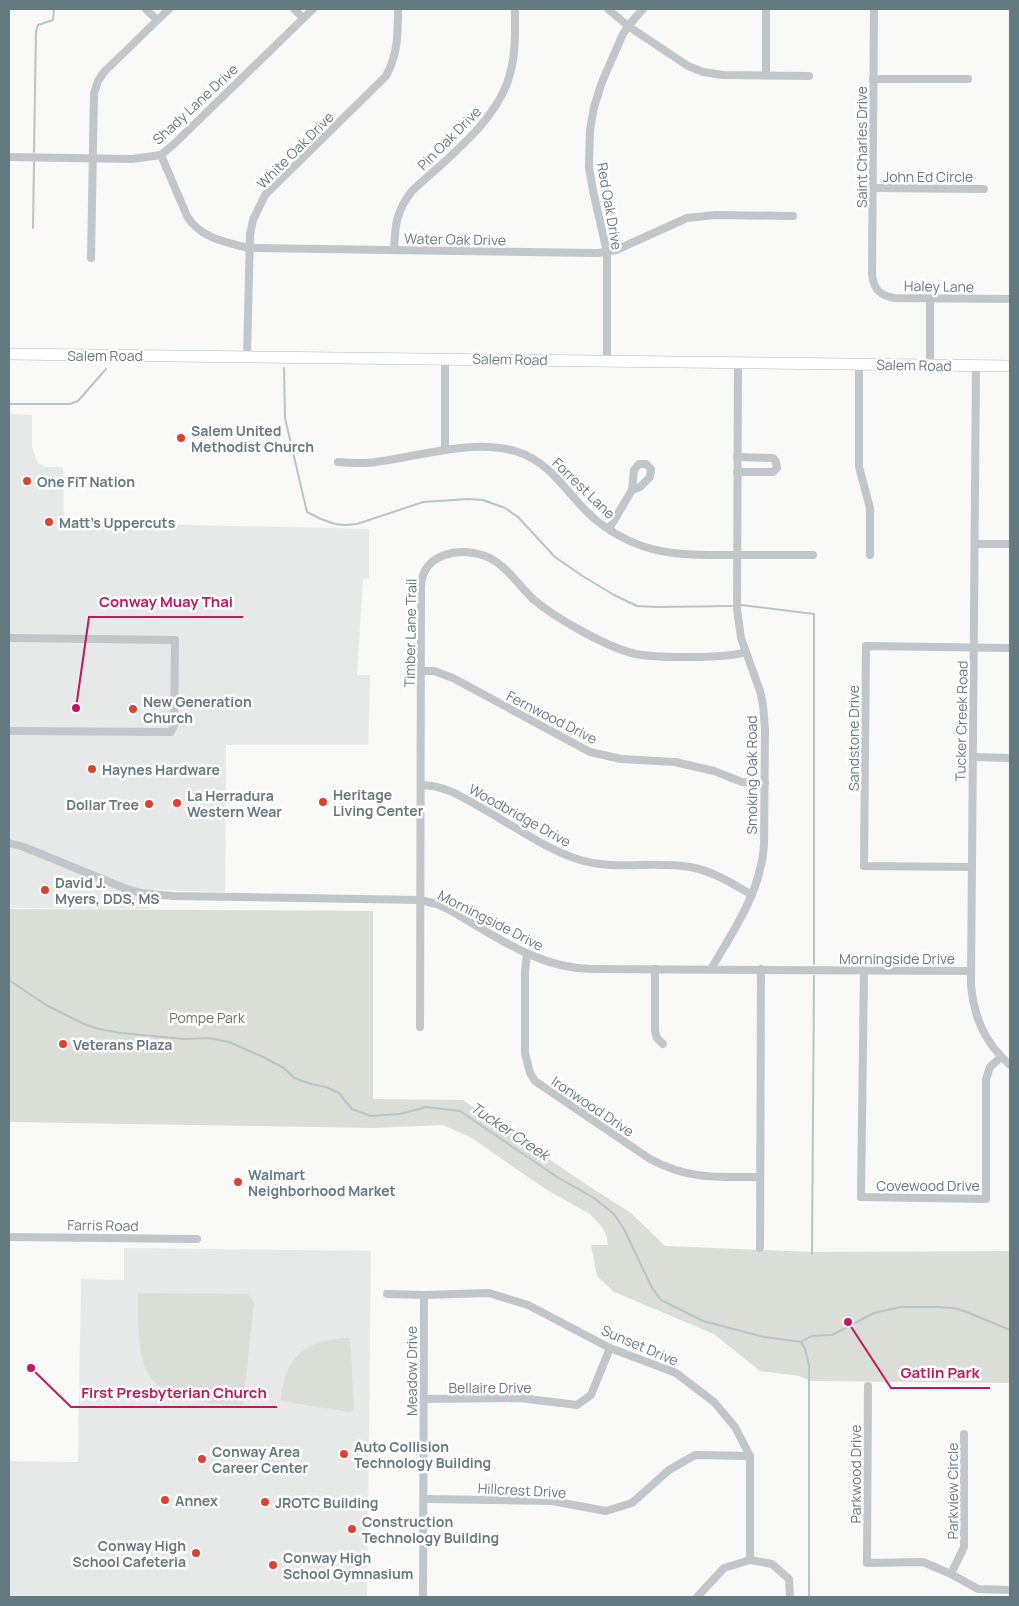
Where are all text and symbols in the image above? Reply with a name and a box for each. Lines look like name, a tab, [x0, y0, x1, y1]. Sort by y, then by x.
street label: Shady Lane Drive	[148, 59, 242, 149]
street label: Saint Charles Drive	[852, 86, 871, 208]
street label: Pin Oak Drive	[413, 102, 485, 174]
street label: White Oak Drive	[252, 107, 338, 193]
street label: Red Oak Drive	[593, 161, 627, 251]
street label: John Ed Circle	[883, 167, 973, 186]
street label: Water Oak Drive	[404, 229, 506, 249]
street label: Haley Lane	[904, 276, 974, 296]
street label: Salem Road	[67, 346, 143, 365]
street label: Salem Road	[472, 349, 548, 369]
street label: Salem Road	[876, 355, 952, 375]
place label: Salem United Methodist Church	[191, 421, 314, 456]
marker: Salem United Methodist Church	[175, 432, 187, 444]
street label: Forrest Lane	[548, 453, 620, 523]
place label: One FiT Nation	[37, 472, 135, 491]
marker: One FiT Nation	[21, 475, 33, 487]
place label: Matt's Uppercuts	[59, 513, 176, 532]
marker: Matt's Uppercuts	[43, 516, 55, 528]
street label: Timber Lane Trail	[400, 578, 420, 688]
callout: Conway Muay Thai	[89, 587, 243, 617]
text: Conway Muay Thai	[99, 591, 233, 612]
street label: Tucker Creek Road	[950, 660, 972, 782]
street label: Sandstone Drive	[844, 685, 863, 791]
street label: Fernwood Drive	[503, 686, 601, 748]
place label: New Generation Church	[143, 692, 252, 727]
marker: New Generation Church	[127, 703, 139, 715]
street label: Smoking Oak Road	[742, 715, 761, 835]
place label: Haynes Hardware	[102, 760, 220, 779]
marker: Haynes Hardware	[86, 763, 98, 775]
street label: Woodbridge Drive	[466, 779, 574, 851]
place label: Heritage Living Center	[333, 785, 424, 820]
place label: La Herradura Western Wear	[187, 786, 282, 821]
place label: Dollar Tree	[66, 795, 139, 814]
marker: Heritage Living Center	[317, 796, 329, 808]
marker: La Herradura Western Wear	[171, 797, 183, 809]
marker: Dollar Tree	[143, 798, 155, 810]
place label: David J. Myers, DDS, MS	[55, 873, 160, 908]
marker: David J. Myers, DDS, MS	[39, 884, 51, 896]
street label: Morningside Drive	[435, 885, 547, 955]
street label: Morningside Drive	[839, 949, 955, 968]
park label: Pompe Park	[169, 1008, 246, 1027]
place label: Veterans Plaza	[73, 1035, 172, 1054]
marker: Veterans Plaza	[57, 1038, 69, 1050]
street label: Ironwood Drive	[548, 1071, 638, 1141]
water label: Tucker Creek	[466, 1097, 556, 1167]
place label: Walmart Neighborhood Market	[248, 1165, 396, 1200]
marker: Walmart Neighborhood Market	[232, 1176, 244, 1188]
street label: Covewood Drive	[876, 1176, 980, 1195]
street label: Farris Road	[67, 1215, 139, 1235]
street label: Sunset Drive	[599, 1320, 681, 1370]
street label: Meadow Drive	[402, 1326, 421, 1416]
callout: Gatlin Park	[891, 1358, 990, 1388]
text: Gatlin Park	[901, 1362, 980, 1383]
callout: First Presbyterian Church	[71, 1377, 277, 1407]
street label: Bellaire Drive	[449, 1378, 531, 1397]
text: First Presbyterian Church	[81, 1382, 267, 1403]
street label: Parkwood Drive	[846, 1425, 865, 1523]
place label: Auto Collision Technology Building	[354, 1437, 491, 1472]
place label: Conway Area Career Center	[212, 1442, 309, 1477]
street label: Parkview Circle	[943, 1443, 962, 1539]
marker: Auto Collision Technology Building	[338, 1448, 350, 1460]
marker: Conway Area Career Center	[196, 1453, 208, 1465]
street label: Hillcrest Drive	[477, 1478, 567, 1502]
place label: Annex	[175, 1491, 218, 1510]
place label: JROTC Building	[275, 1493, 378, 1512]
marker: Annex	[159, 1494, 171, 1506]
marker: JROTC Building	[259, 1496, 271, 1508]
place label: Construction Technology Building	[362, 1512, 499, 1547]
marker: Construction Technology Building	[346, 1523, 358, 1535]
place label: Conway High School Cafeteria	[72, 1536, 186, 1571]
marker: Conway High School Cafeteria	[190, 1547, 202, 1559]
place label: Conway High School Gymnasium	[283, 1548, 413, 1583]
marker: Conway High School Gymnasium	[267, 1559, 279, 1571]

